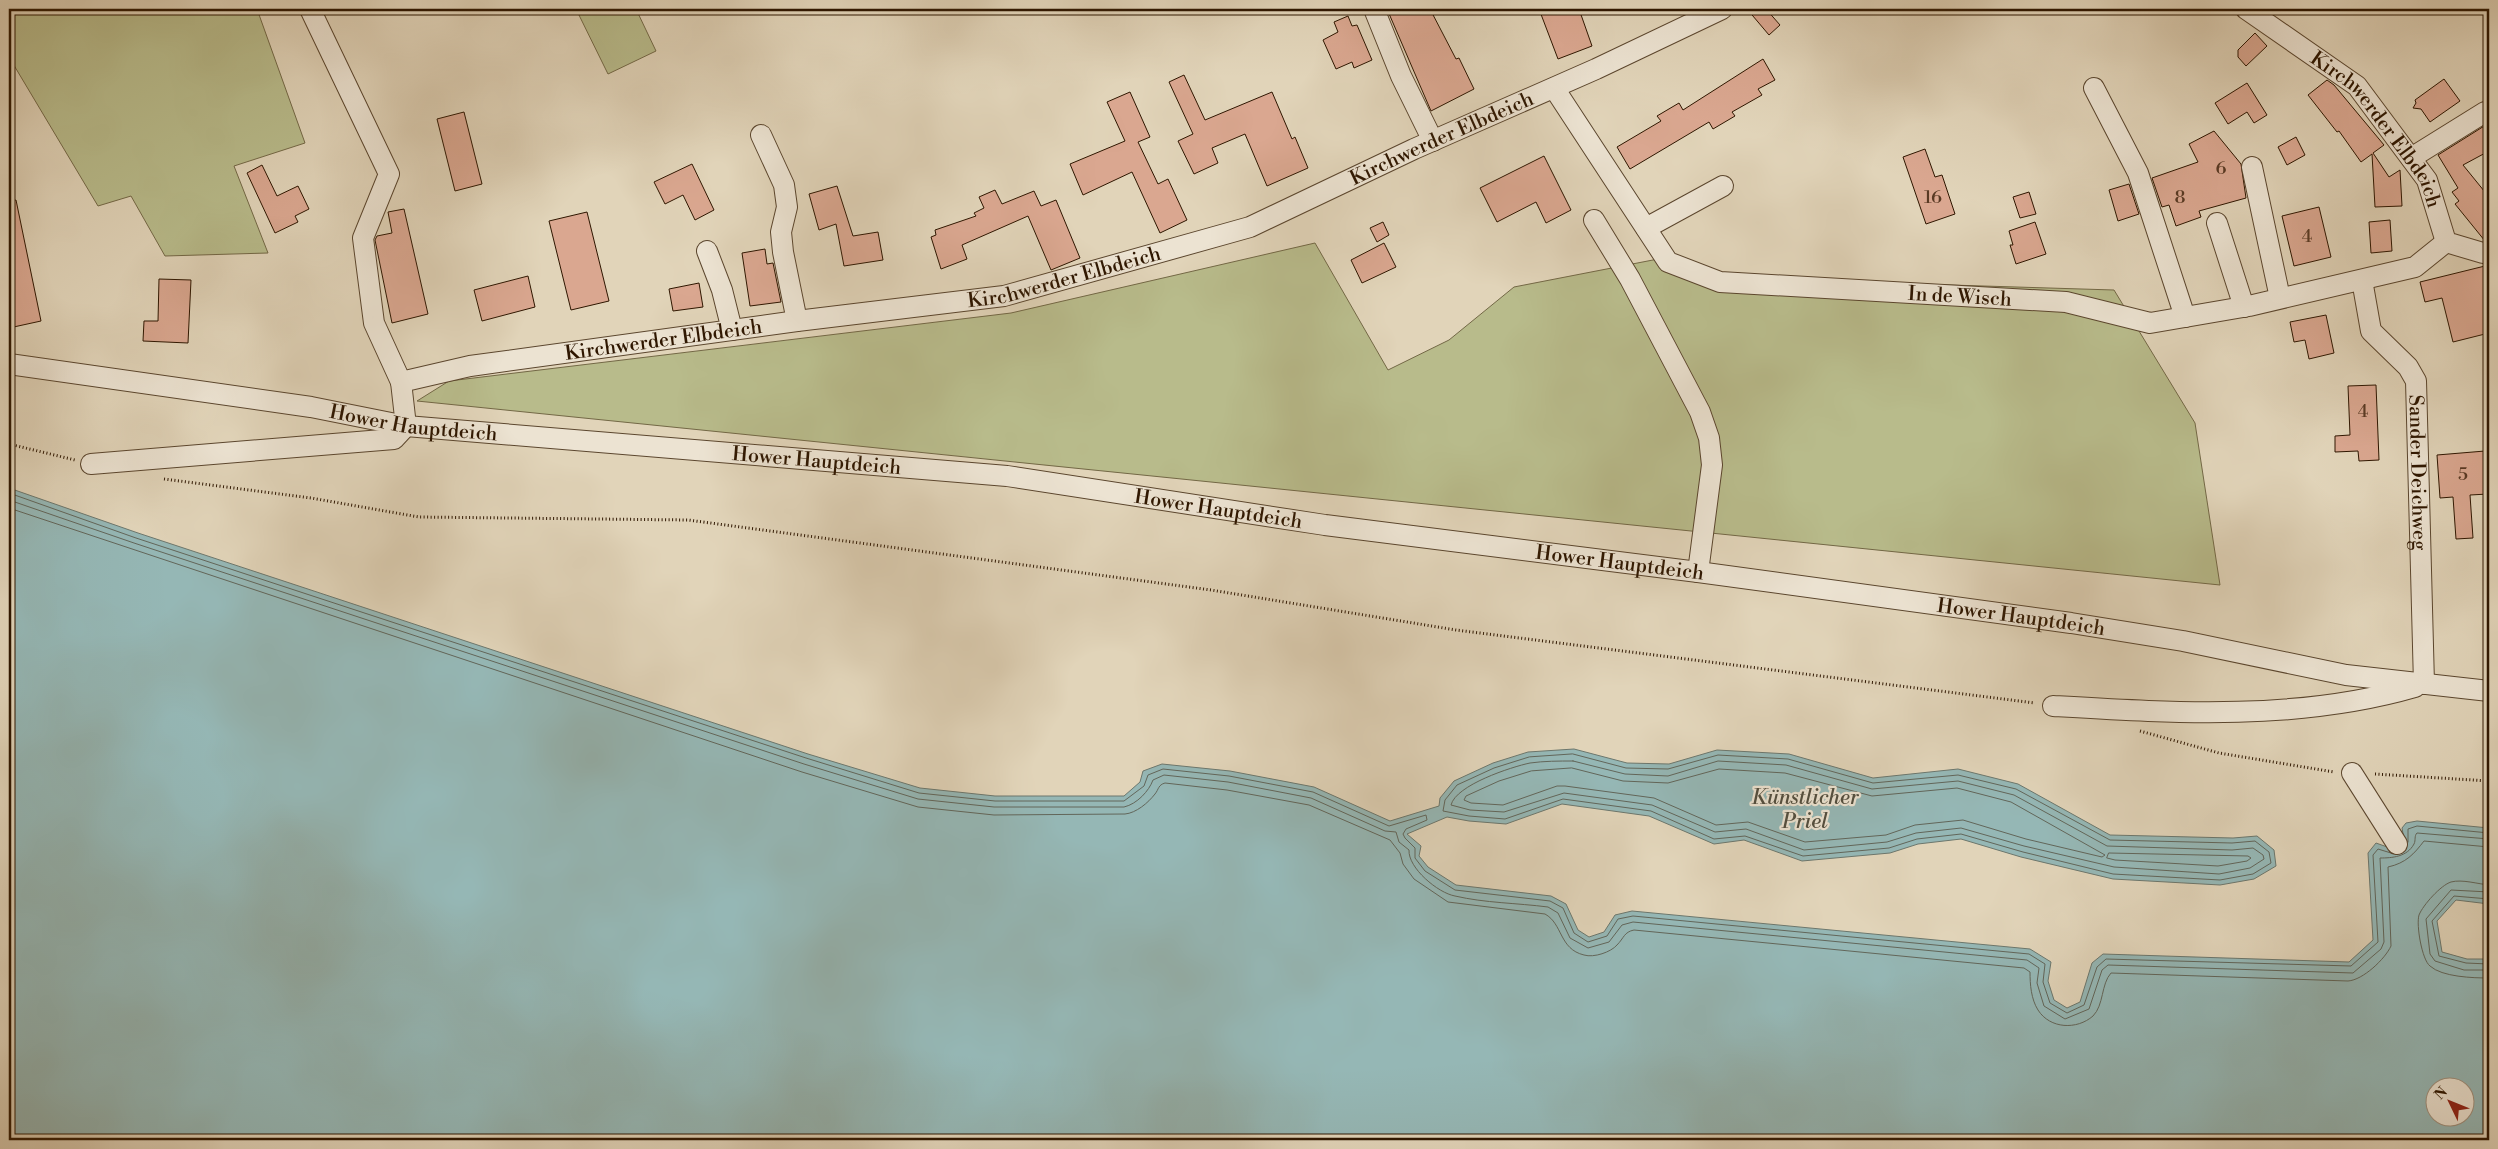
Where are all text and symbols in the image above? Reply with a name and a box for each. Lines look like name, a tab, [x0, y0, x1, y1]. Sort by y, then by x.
street label: Kirchwerder Elbdeich	[2305, 46, 2446, 211]
street label: Kirchwerder Elbdeich	[1346, 87, 1538, 192]
house number: 6	[2216, 157, 2227, 180]
house number: 16	[1924, 186, 1942, 209]
house number: 8	[2174, 186, 2186, 209]
house number: 4	[2302, 225, 2313, 248]
street label: Kirchwerder Elbdeich	[966, 242, 1164, 314]
street label: In de Wisch	[1907, 282, 2012, 313]
street label: Kirchwerder Elbdeich	[563, 315, 764, 367]
street label: Sander Deichweg	[2402, 394, 2431, 551]
street label: Hower Hauptdeich	[327, 400, 499, 448]
house number: 4	[2358, 400, 2369, 423]
street label: Hower Hauptdeich	[731, 442, 902, 481]
house number: 5	[2458, 463, 2468, 486]
street label: Hower Hauptdeich	[1133, 485, 1304, 535]
street label: Hower Hauptdeich	[1534, 541, 1706, 587]
street label: Hower Hauptdeich	[1935, 594, 2107, 642]
water label: Künstlicher Priel	[1751, 785, 1860, 835]
north arrow	[2426, 1076, 2476, 1126]
text: N	[2431, 1084, 2452, 1104]

